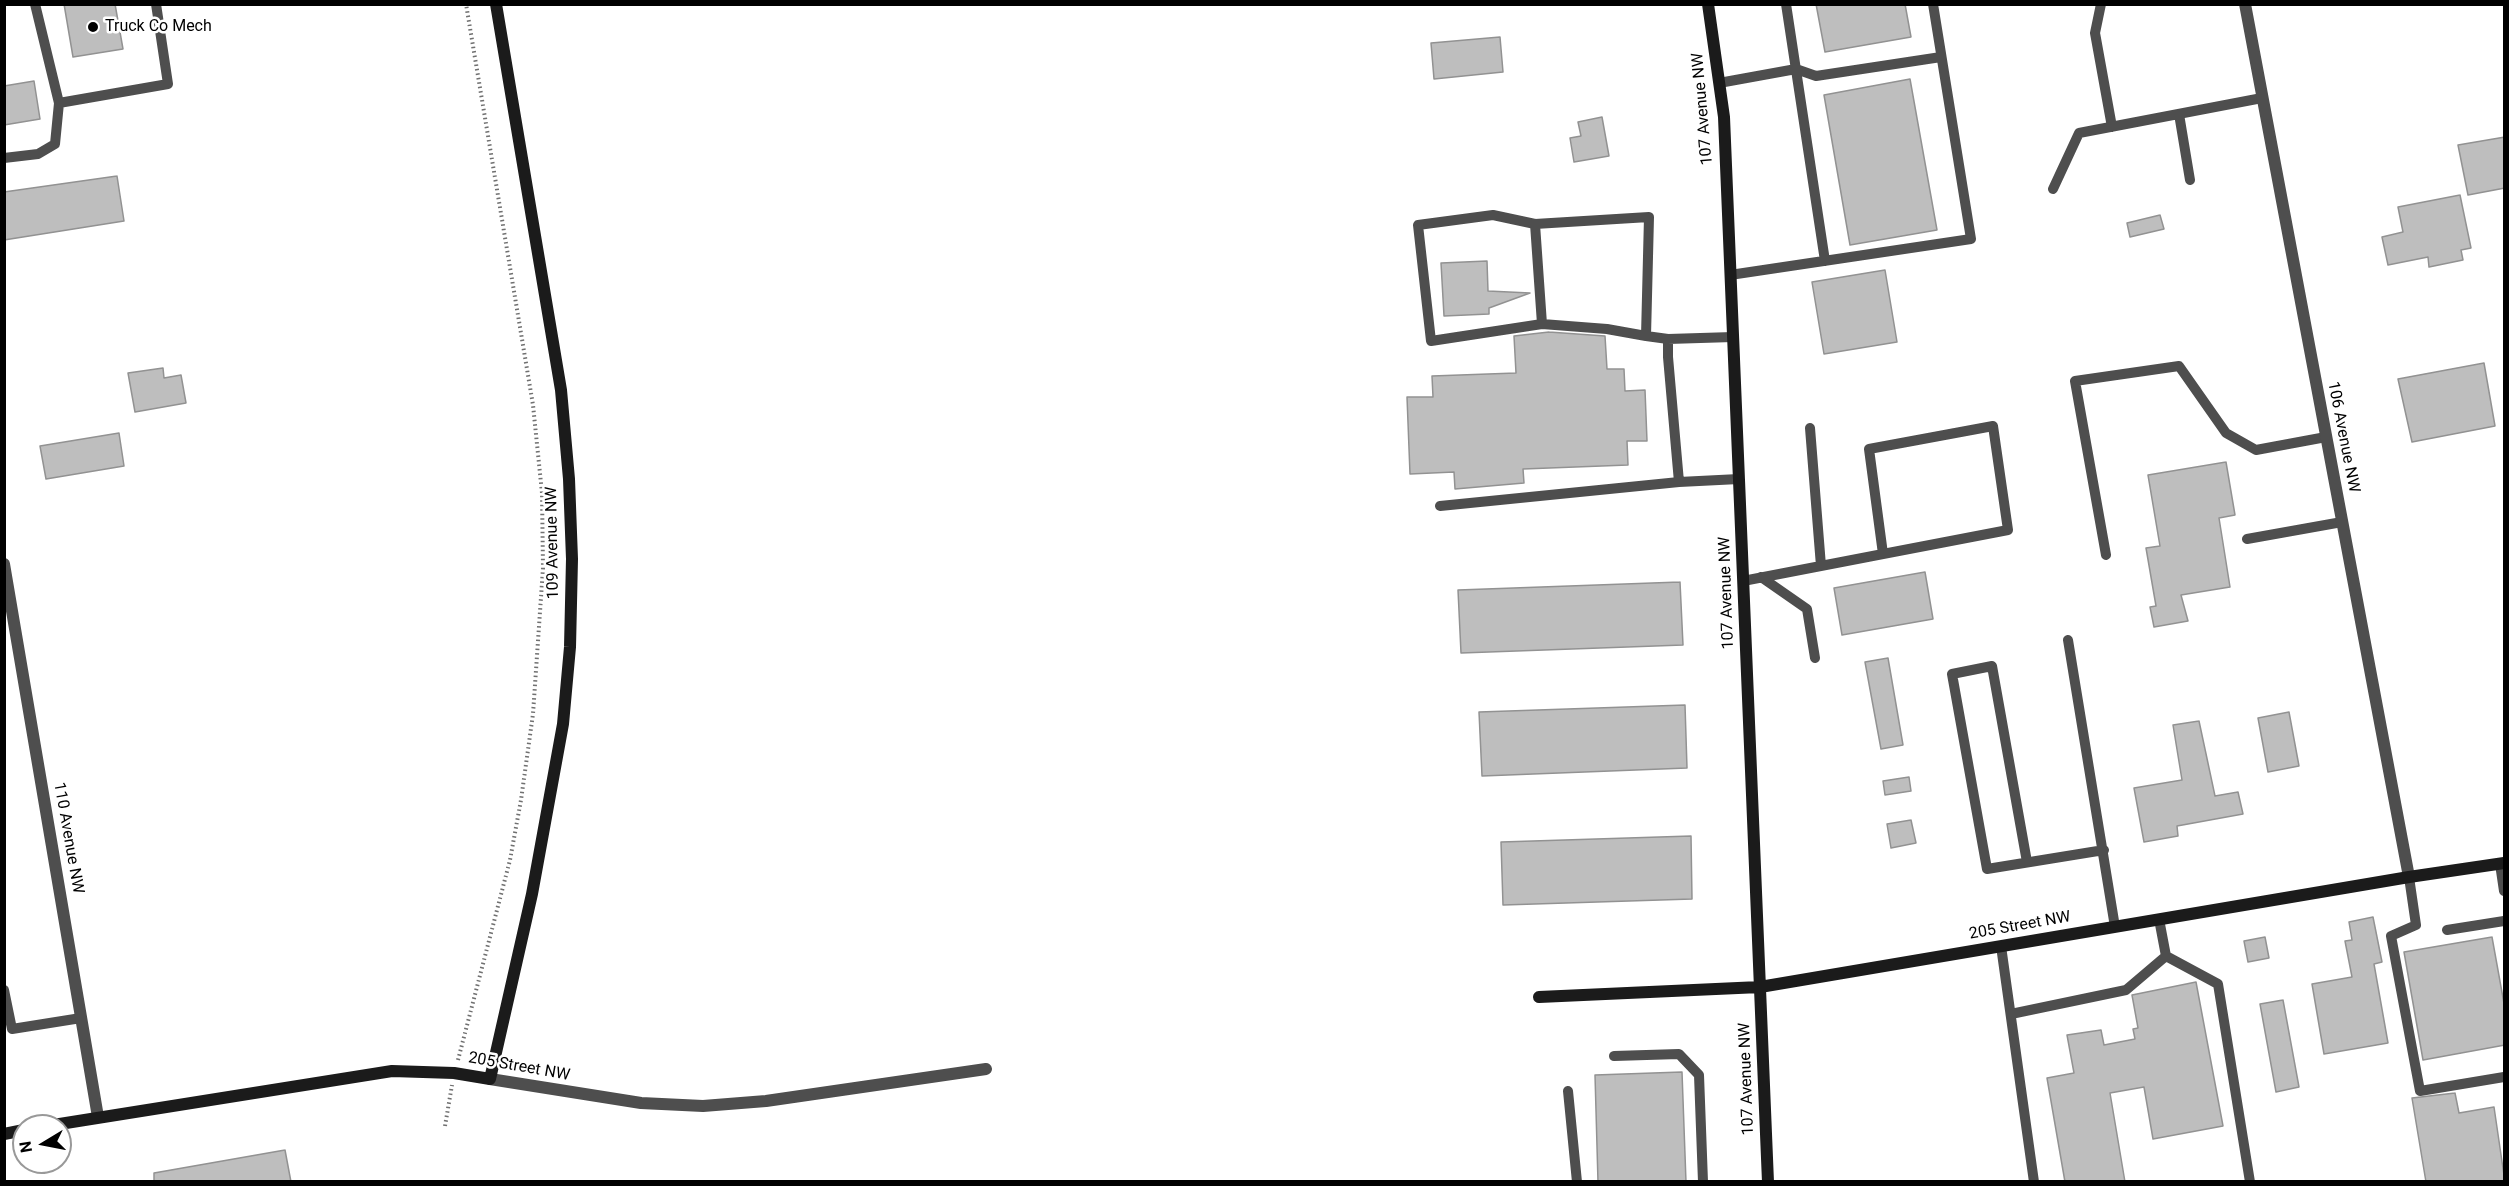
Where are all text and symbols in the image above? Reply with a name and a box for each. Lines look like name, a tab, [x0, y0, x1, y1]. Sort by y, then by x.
place label: Truck Co Mech	[105, 17, 212, 37]
marker: Truck Co Mech	[86, 20, 100, 34]
street label: 107 Avenue NW	[1689, 52, 1717, 166]
street label: 106 Avenue NW	[2323, 380, 2363, 494]
street label: 109 Avenue NW	[542, 486, 564, 600]
street label: 107 Avenue NW	[1715, 536, 1739, 650]
street label: 110 Avenue NW	[49, 781, 87, 895]
street label: 205 Street NW	[1968, 908, 2072, 944]
street label: 107 Avenue NW	[1735, 1022, 1759, 1136]
street label: 205 Street NW	[467, 1049, 571, 1085]
north arrow	[12, 1114, 72, 1174]
text: N	[15, 1140, 36, 1154]

